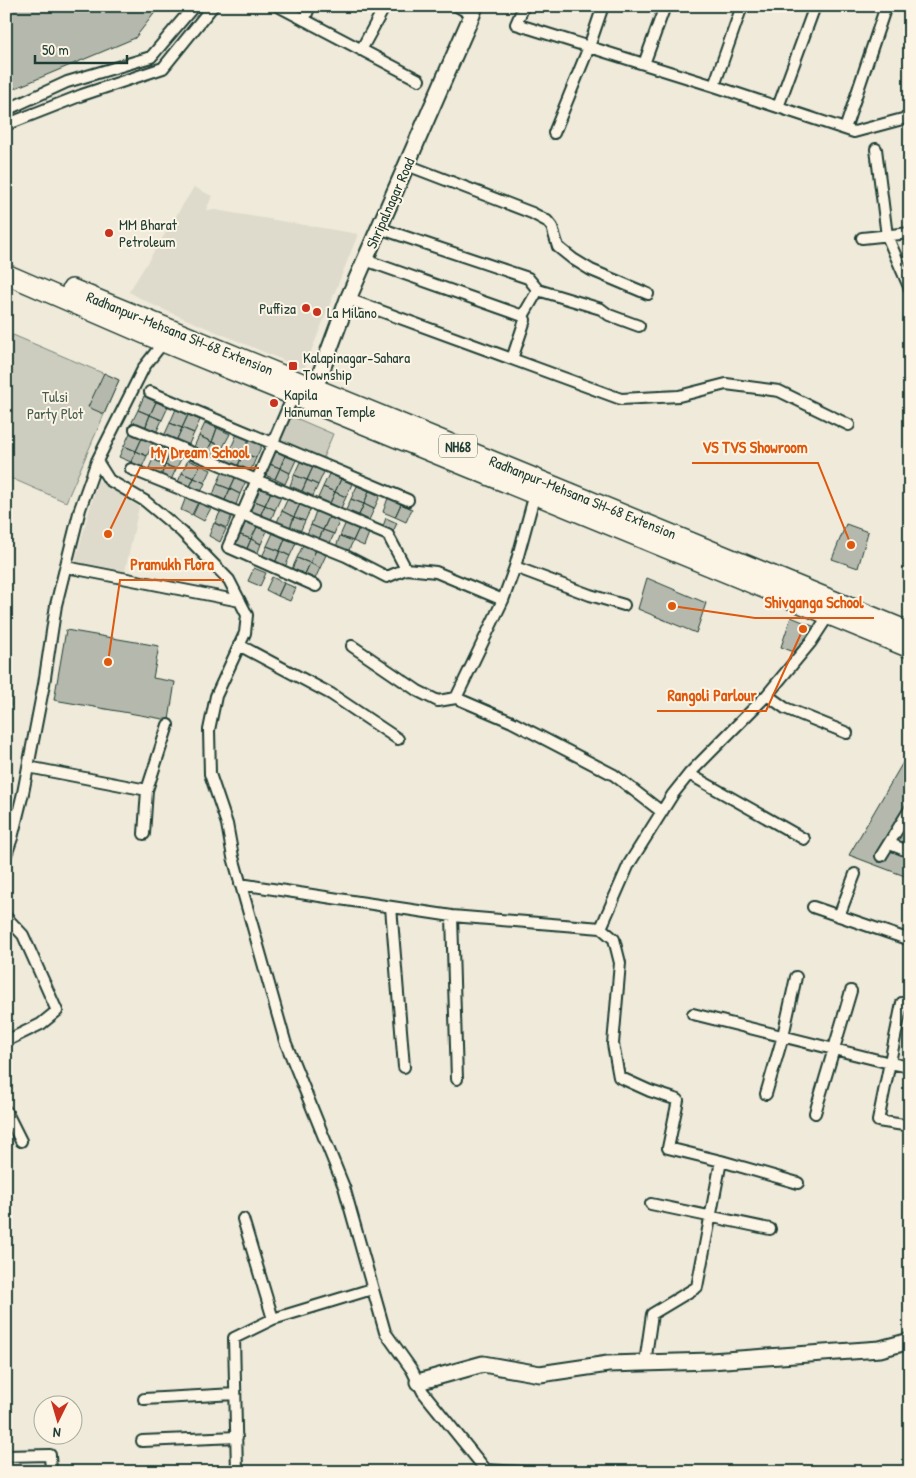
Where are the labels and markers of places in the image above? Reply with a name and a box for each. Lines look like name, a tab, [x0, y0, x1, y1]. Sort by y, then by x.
place label: MM Bharat Petroleum	[119, 214, 178, 252]
marker: MM Bharat Petroleum	[103, 227, 115, 239]
place label: Puffiza	[259, 298, 296, 319]
marker: Puffiza	[300, 302, 312, 314]
place label: La Milano	[327, 302, 377, 323]
marker: La Milano	[311, 306, 323, 318]
place label: Kalapinagar-Sahara Township	[303, 347, 410, 385]
marker: Kalapinagar-Sahara Township	[287, 360, 299, 372]
place label: Kapila Hanuman Temple	[284, 384, 376, 422]
marker: Kapila Hanuman Temple	[268, 397, 280, 409]
callout: VS TVS Showroom	[692, 432, 818, 463]
callout: My Dream School	[140, 437, 259, 468]
callout: Pramukh Flora	[120, 549, 224, 580]
callout: Shivganga School	[755, 587, 874, 618]
callout: Rangoli Parlour	[657, 680, 766, 711]

